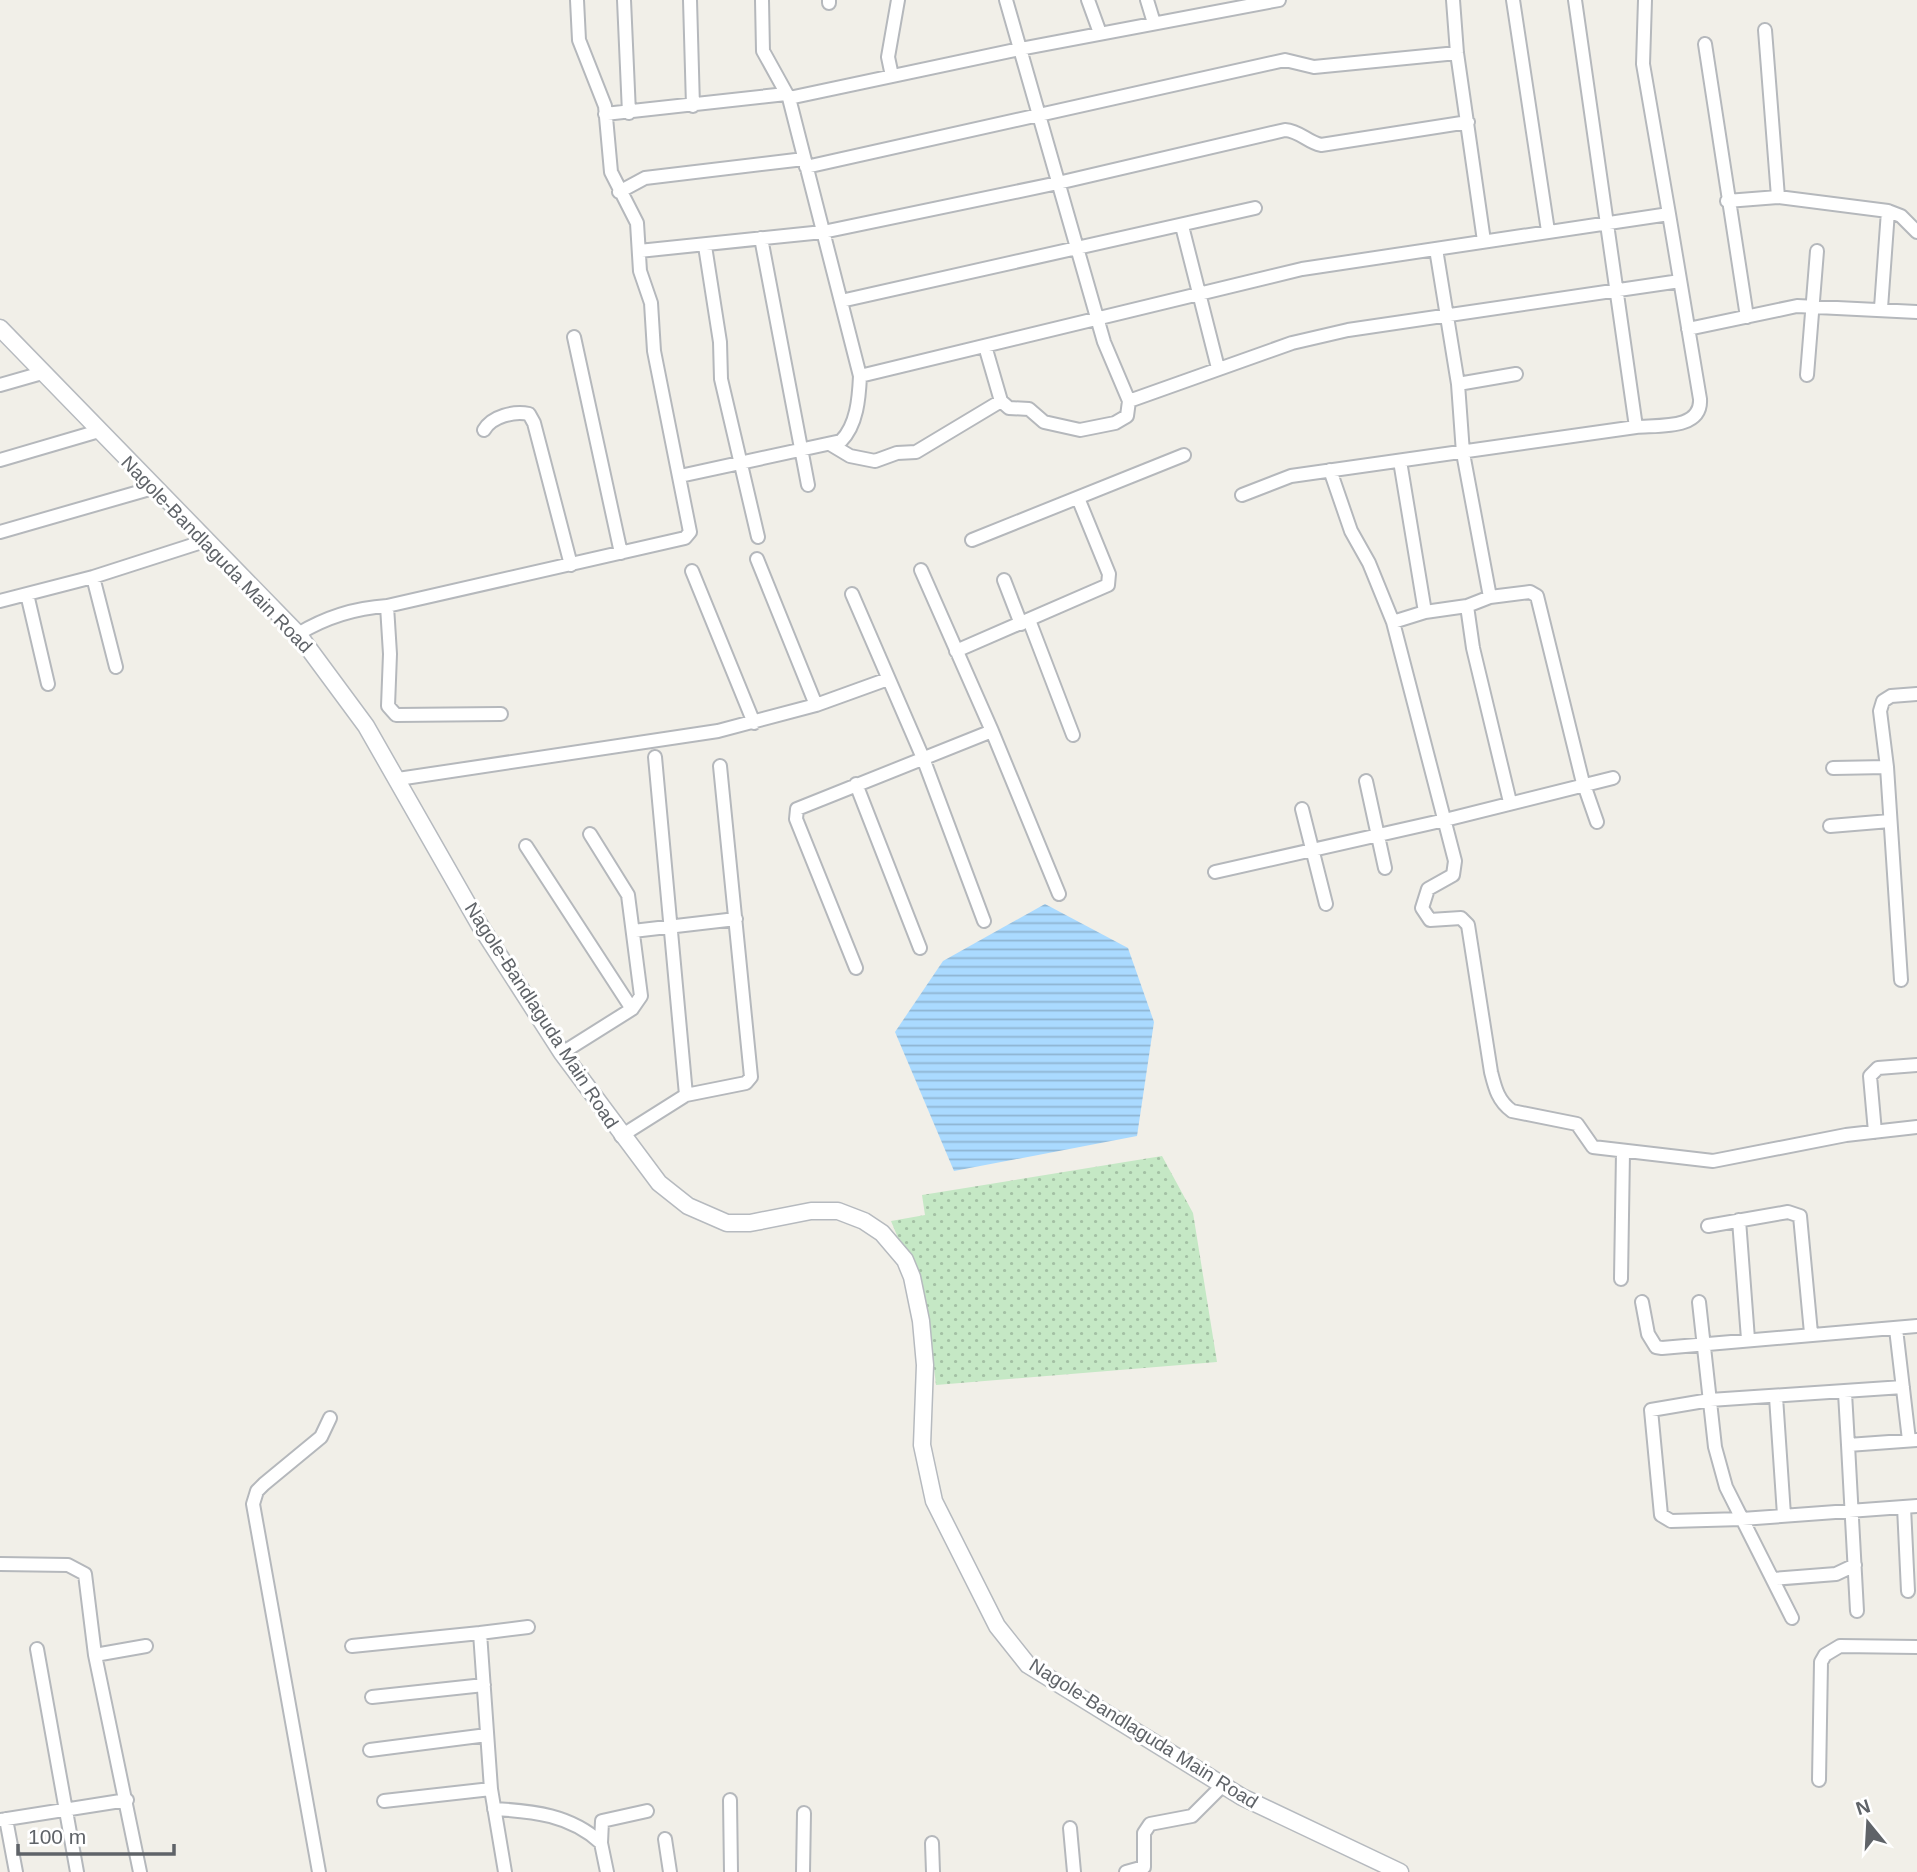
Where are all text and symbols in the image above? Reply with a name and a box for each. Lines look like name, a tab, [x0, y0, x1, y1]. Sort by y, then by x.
street label: Nagole-Bandlaguda Main Road	[117, 452, 316, 657]
street label: Nagole-Bandlaguda Main Road	[461, 898, 623, 1132]
street label: Nagole-Bandlaguda Main Road	[1026, 1654, 1262, 1813]
north arrow	[1833, 1788, 1903, 1858]
text: N	[1853, 1795, 1873, 1819]
scale bar	[18, 1812, 173, 1856]
text: 100 m	[28, 1825, 86, 1848]

